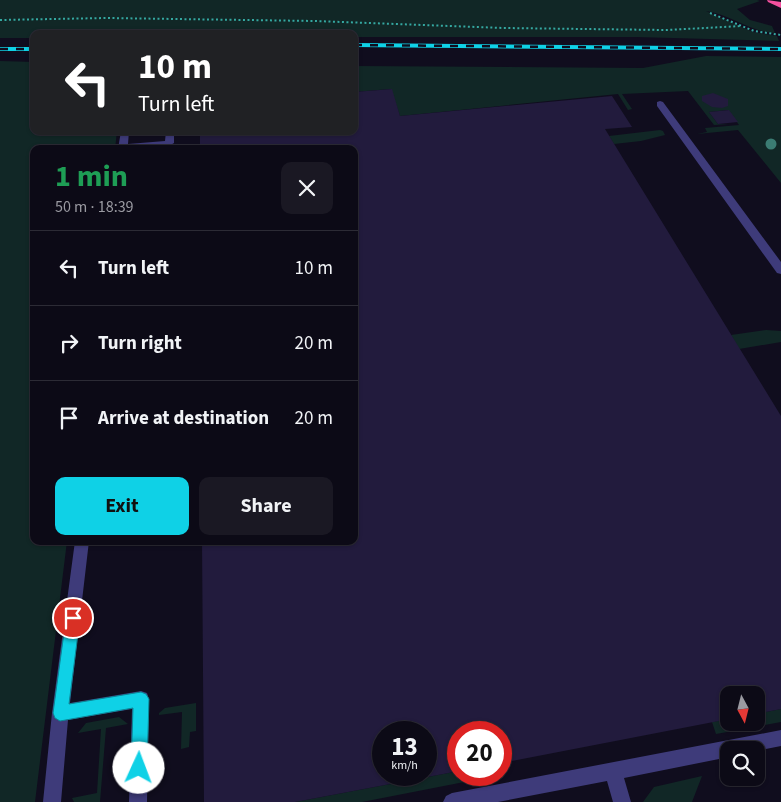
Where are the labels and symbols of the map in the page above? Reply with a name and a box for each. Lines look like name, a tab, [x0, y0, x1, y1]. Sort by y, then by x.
pin	[52, 597, 94, 639]
north arrow	[720, 686, 765, 731]
speed limit sign: 20	[447, 721, 512, 786]
position arrow	[112, 741, 164, 793]

